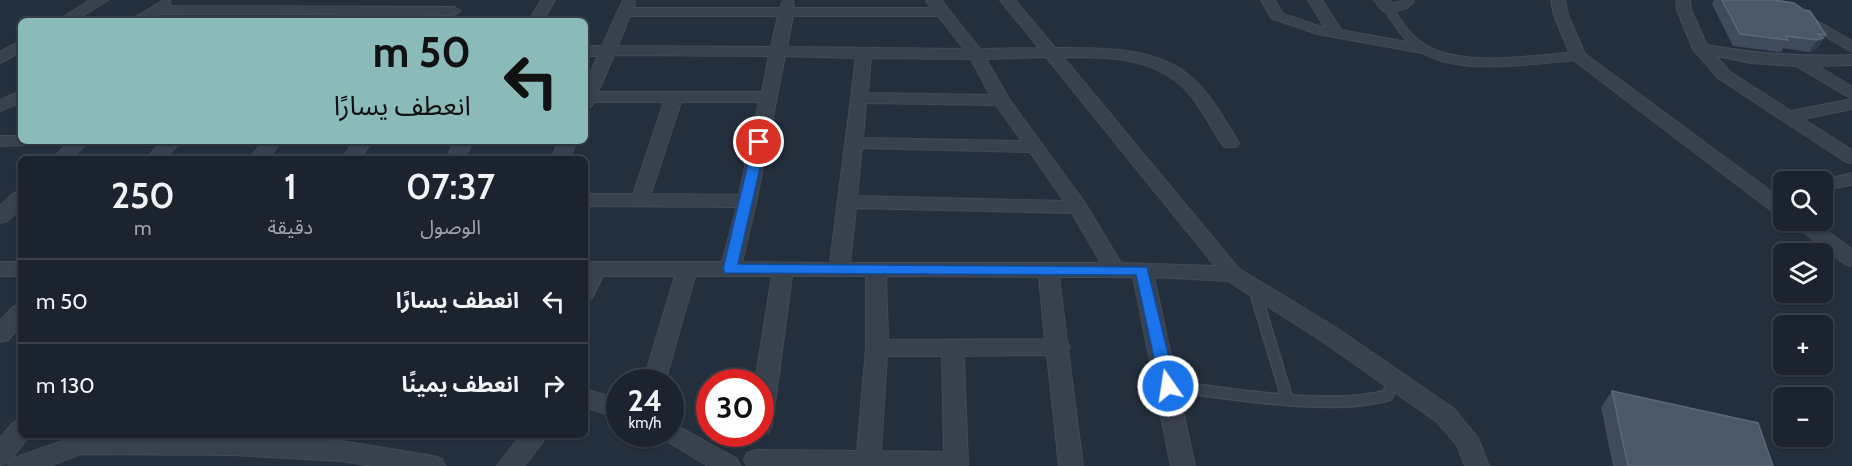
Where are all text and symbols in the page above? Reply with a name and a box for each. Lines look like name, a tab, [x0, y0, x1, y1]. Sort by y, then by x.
text: 50 m	[373, 26, 471, 78]
icon: left	[492, 42, 570, 120]
text: انعطف يسارًا	[334, 89, 471, 122]
pin	[733, 116, 784, 167]
icon: arrive	[742, 125, 775, 158]
text: 1	[284, 164, 297, 208]
text: 07:37	[406, 164, 495, 208]
map controls	[1773, 171, 1833, 447]
button: search	[1773, 171, 1833, 231]
text: 250	[111, 173, 175, 217]
text: دقيقة	[268, 215, 313, 239]
text: الوصول	[420, 215, 481, 239]
text: m	[134, 216, 152, 240]
button: layers	[1773, 243, 1833, 303]
icon: left	[537, 285, 570, 318]
text: انعطف يسارًا	[396, 287, 519, 314]
text: 50 m	[36, 288, 88, 315]
button: +	[1773, 315, 1833, 375]
position arrow	[1136, 354, 1200, 418]
icon: right	[537, 369, 570, 402]
speed limit sign: 30	[696, 369, 774, 447]
text: انعطف يمينًا	[402, 371, 519, 398]
text: 130 m	[36, 372, 95, 399]
text: 24	[628, 382, 662, 419]
button: −	[1773, 387, 1833, 447]
text: km/h	[629, 414, 661, 432]

